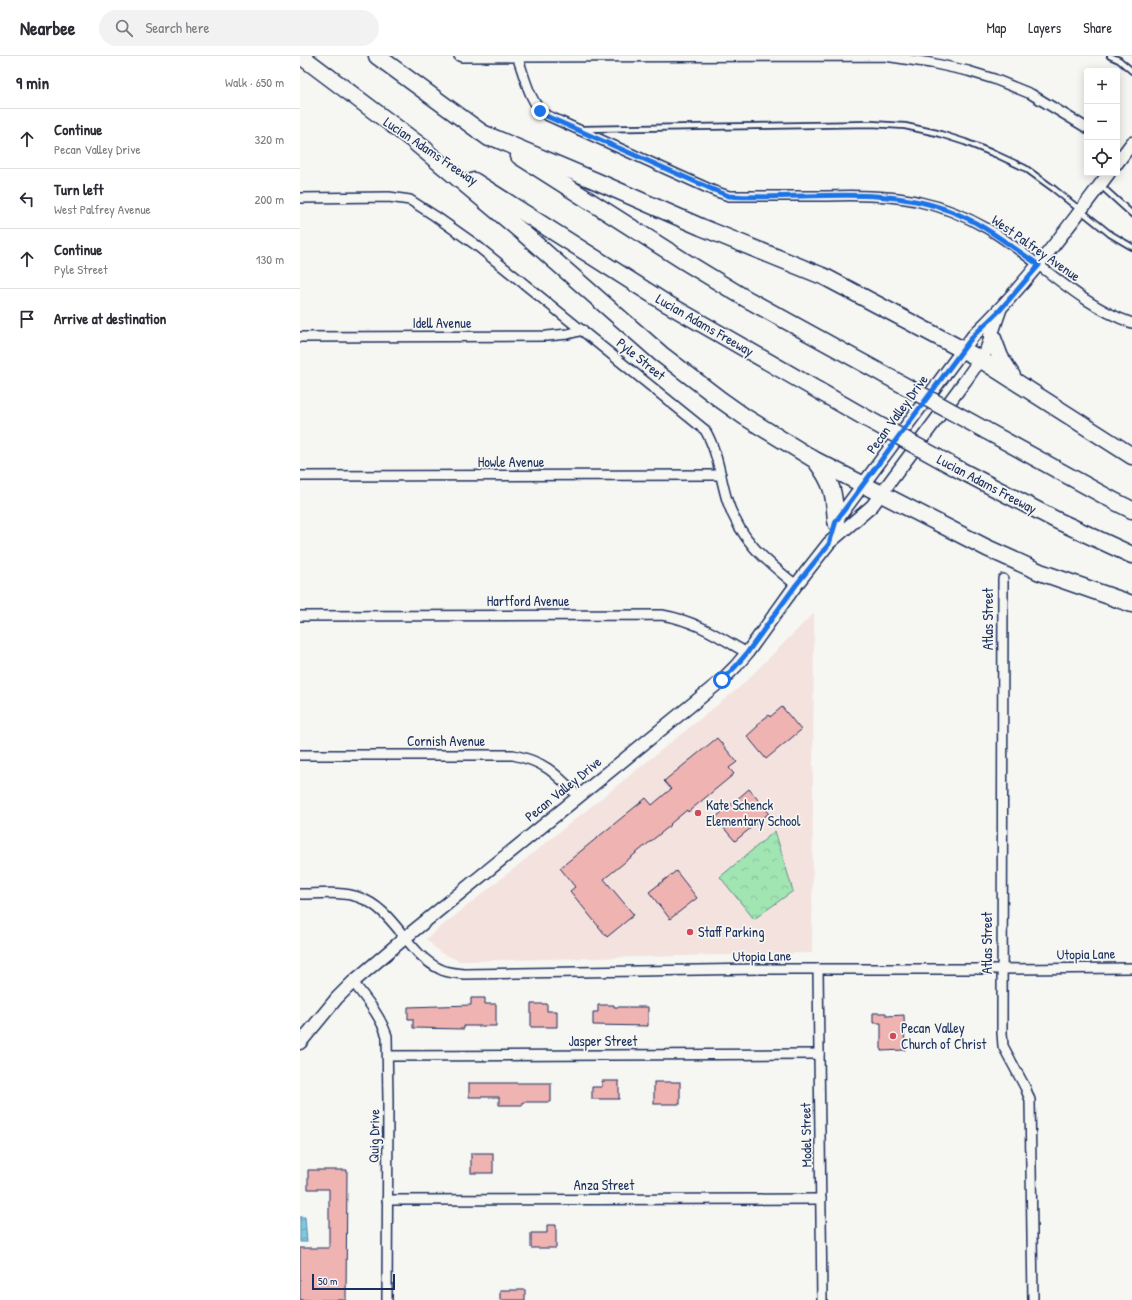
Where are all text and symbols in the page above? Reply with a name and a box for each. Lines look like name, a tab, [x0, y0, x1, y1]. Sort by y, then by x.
search box	[99, 10, 379, 46]
text: Nearbee	[20, 15, 75, 41]
icon: search	[113, 17, 135, 39]
text: Search here	[145, 17, 210, 38]
text: Map	[986, 18, 1006, 37]
text: Layers	[1028, 18, 1061, 37]
text: Share	[1083, 18, 1112, 37]
map controls	[1084, 68, 1120, 176]
button: +	[1084, 68, 1120, 104]
text: 9 min	[16, 71, 49, 94]
text: Walk · 650 m	[225, 73, 284, 91]
route end	[531, 102, 549, 120]
button: −	[1084, 104, 1120, 140]
street label: Lucian Adams Freeway	[380, 112, 482, 190]
text: Continue	[54, 119, 102, 140]
icon: ahead	[16, 128, 38, 150]
text: 320 m	[254, 130, 284, 148]
text: Pecan Valley Drive	[54, 140, 141, 158]
button: locate	[1084, 140, 1120, 176]
text: Turn left	[54, 179, 104, 200]
icon: left	[16, 188, 38, 210]
text: 200 m	[254, 190, 284, 208]
text: West Palfrey Avenue	[54, 200, 151, 218]
street label: West Palfrey Avenue	[988, 210, 1085, 286]
text: Continue	[54, 239, 102, 260]
icon: ahead	[16, 248, 38, 270]
text: 130 m	[256, 250, 284, 268]
text: Pyle Street	[54, 260, 108, 278]
street label: Lucian Adams Freeway	[652, 289, 758, 361]
icon: arrive	[16, 308, 38, 330]
text: Arrive at destination	[54, 308, 166, 329]
street label: Idell Avenue	[412, 313, 472, 332]
street label: Pyle Street	[612, 333, 670, 385]
street label: Pecan Valley Drive	[862, 370, 933, 458]
street label: Lucian Adams Freeway	[934, 449, 1040, 519]
street label: Howle Avenue	[478, 452, 545, 471]
street label: Atlas Street	[978, 588, 997, 650]
street label: Hartford Avenue	[487, 591, 570, 610]
route start	[713, 671, 731, 689]
street label: Cornish Avenue	[407, 731, 486, 750]
street label: Pecan Valley Drive	[520, 752, 606, 826]
place label: Kate Schenck Elementary School	[706, 795, 801, 831]
marker: Kate Schenck Elementary School	[693, 808, 703, 818]
street label: Atlas Street	[977, 912, 996, 974]
place label: Staff Parking	[698, 922, 764, 942]
marker: Staff Parking	[685, 927, 695, 937]
street label: Utopia Lane	[1057, 943, 1116, 965]
street label: Utopia Lane	[733, 945, 792, 967]
place label: Pecan Valley Church of Christ	[901, 1018, 986, 1053]
street label: Jasper Street	[569, 1031, 638, 1051]
marker: Pecan Valley Church of Christ	[888, 1031, 898, 1041]
street label: Model Street	[795, 1102, 816, 1167]
street label: Quig Drive	[364, 1109, 384, 1163]
street label: Anza Street	[574, 1175, 634, 1194]
scale bar	[312, 1272, 395, 1291]
text: 50 m	[318, 1274, 338, 1288]

